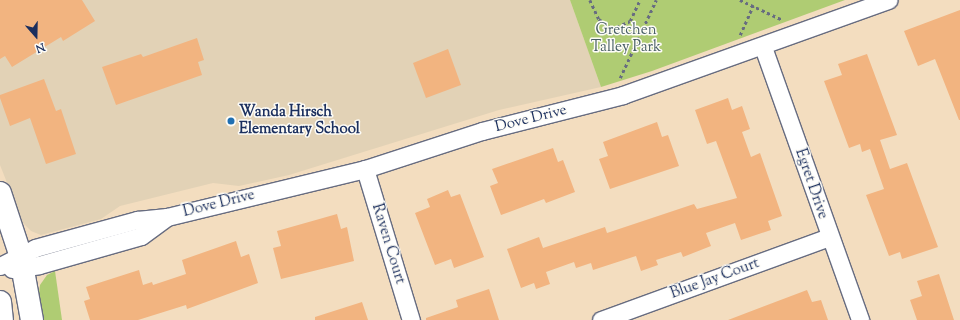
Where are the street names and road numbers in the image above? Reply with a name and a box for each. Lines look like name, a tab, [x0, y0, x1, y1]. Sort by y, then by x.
street label: Dove Drive	[493, 101, 569, 137]
street label: Egret Drive	[791, 146, 831, 222]
street label: Dove Drive	[181, 186, 257, 222]
street label: Raven Court	[367, 202, 409, 286]
street label: Blue Jay Court	[668, 255, 762, 303]

